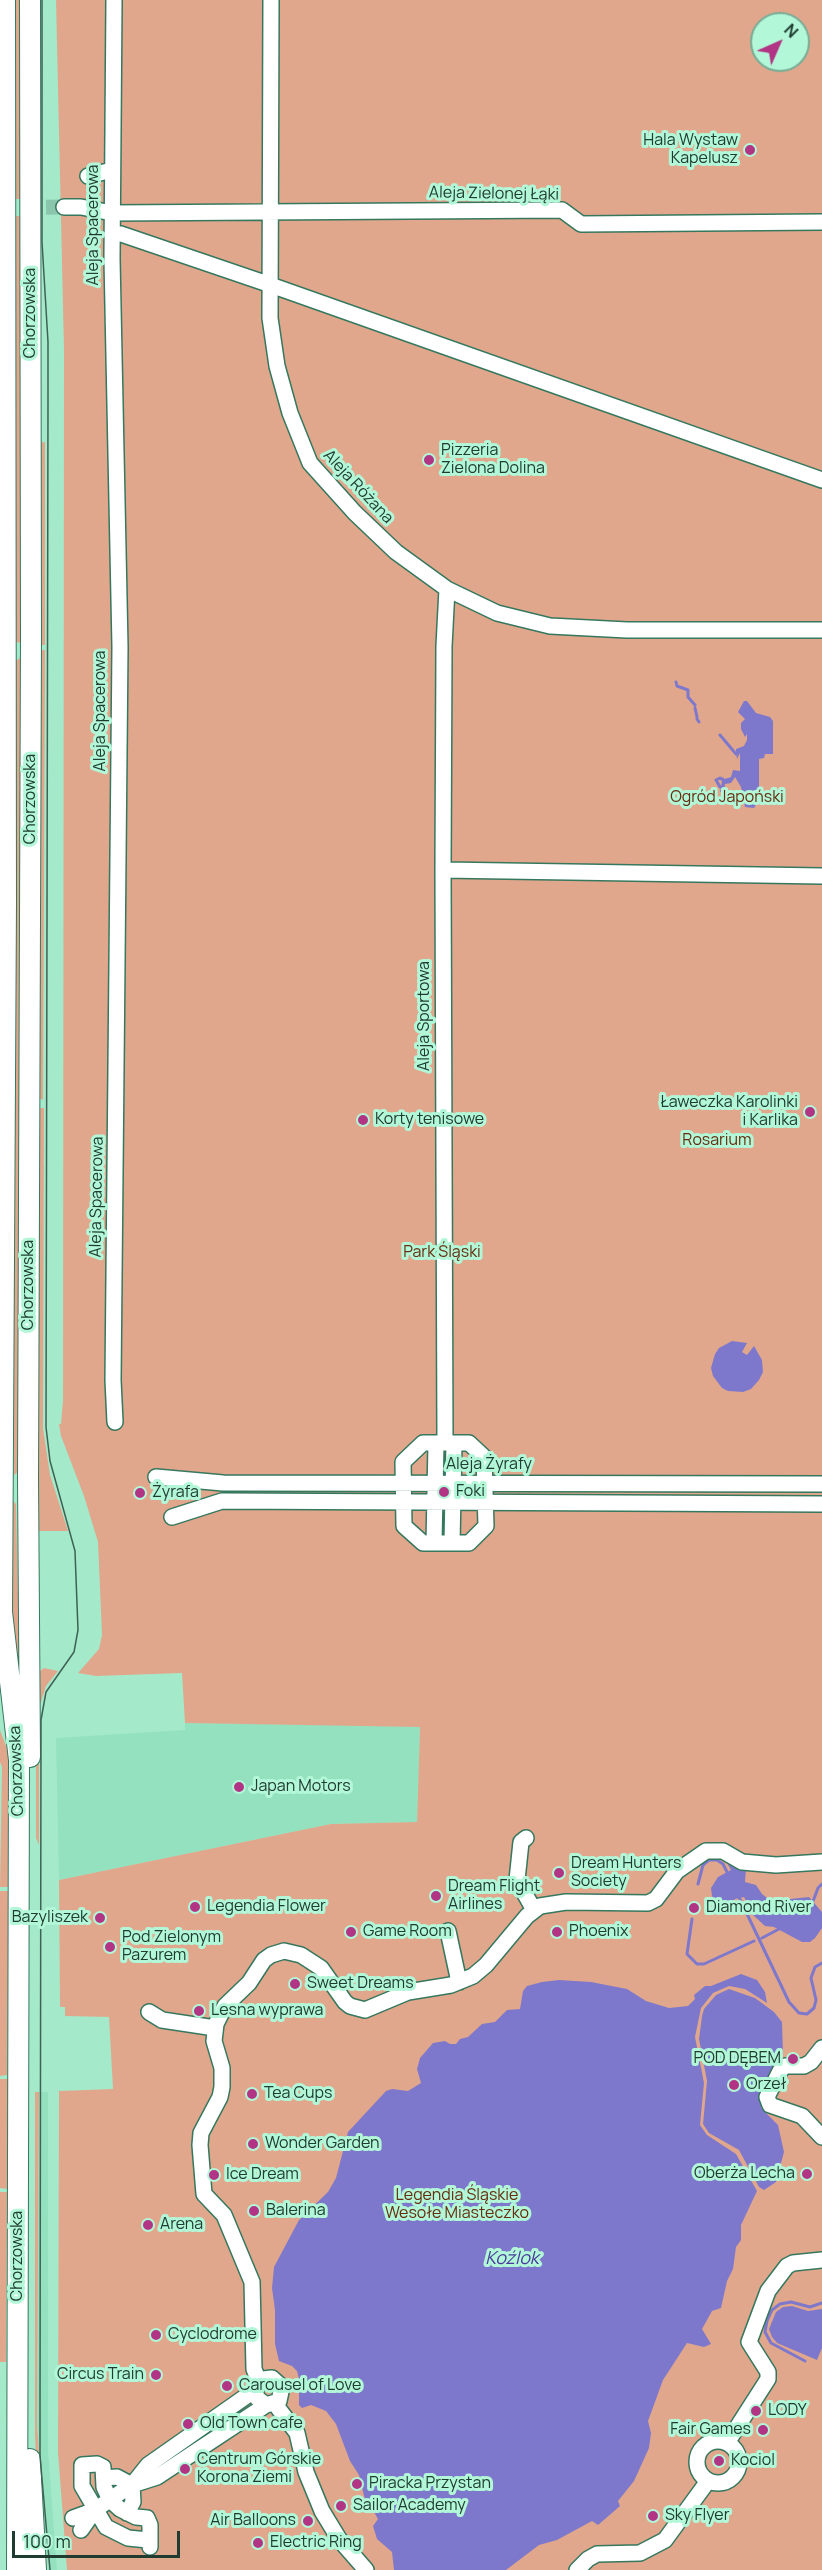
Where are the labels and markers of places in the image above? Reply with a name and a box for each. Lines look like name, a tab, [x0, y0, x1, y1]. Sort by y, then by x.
place label: Hala Wystaw Kapelusz	[643, 131, 738, 169]
marker: Hala Wystaw Kapelusz	[743, 143, 757, 157]
place label: Pizzeria Zielona Dolina	[441, 441, 545, 479]
marker: Pizzeria Zielona Dolina	[422, 453, 436, 467]
place label: Ławeczka Karolinki i Karlika	[660, 1093, 798, 1131]
marker: Ławeczka Karolinki i Karlika	[803, 1105, 817, 1119]
place label: Korty tenisowe	[375, 1110, 484, 1130]
marker: Korty tenisowe	[356, 1113, 370, 1127]
place label: Foki	[456, 1482, 485, 1502]
place label: Żyrafa	[152, 1483, 199, 1503]
marker: Foki	[437, 1485, 451, 1499]
marker: Żyrafa	[133, 1486, 147, 1500]
place label: Japan Motors	[251, 1777, 351, 1797]
marker: Japan Motors	[232, 1780, 246, 1794]
place label: Dream Hunters Society	[571, 1854, 681, 1892]
marker: Dream Hunters Society	[552, 1866, 566, 1880]
place label: Dream Flight Airlines	[448, 1877, 540, 1915]
marker: Dream Flight Airlines	[429, 1889, 443, 1903]
place label: Legendia Flower	[207, 1897, 326, 1917]
place label: Diamond River	[706, 1898, 811, 1918]
marker: Legendia Flower	[188, 1900, 202, 1914]
marker: Diamond River	[687, 1901, 701, 1915]
place label: Bazyliszek	[12, 1908, 88, 1928]
marker: Bazyliszek	[93, 1911, 107, 1925]
place label: Game Room	[363, 1922, 452, 1942]
place label: Phoenix	[569, 1922, 628, 1942]
marker: Game Room	[344, 1925, 358, 1939]
marker: Phoenix	[550, 1925, 564, 1939]
place label: Pod Zielonym Pazurem	[122, 1928, 221, 1966]
marker: Pod Zielonym Pazurem	[103, 1940, 117, 1954]
place label: Sweet Dreams	[307, 1974, 414, 1994]
marker: Sweet Dreams	[288, 1977, 302, 1991]
place label: Lesna wyprawa	[211, 2001, 323, 2021]
marker: Lesna wyprawa	[192, 2004, 206, 2018]
place label: POD DĘBEM	[694, 2049, 781, 2069]
marker: POD DĘBEM	[786, 2052, 800, 2066]
place label: Orzeł	[746, 2075, 787, 2095]
marker: Orzeł	[727, 2078, 741, 2092]
place label: Tea Cups	[264, 2084, 332, 2104]
marker: Tea Cups	[245, 2087, 259, 2101]
place label: Wonder Garden	[265, 2134, 380, 2154]
marker: Wonder Garden	[246, 2137, 260, 2151]
place label: Oberża Lecha	[694, 2164, 795, 2184]
place label: Ice Dream	[226, 2165, 299, 2185]
marker: Oberża Lecha	[800, 2167, 814, 2181]
marker: Ice Dream	[207, 2168, 221, 2182]
place label: Balerina	[266, 2201, 326, 2221]
marker: Balerina	[247, 2204, 261, 2218]
place label: Arena	[160, 2215, 203, 2235]
marker: Arena	[141, 2218, 155, 2232]
place label: Cyclodrome	[168, 2325, 257, 2345]
marker: Cyclodrome	[149, 2328, 163, 2342]
place label: Circus Train	[57, 2365, 144, 2385]
marker: Circus Train	[149, 2368, 163, 2382]
place label: Carousel of Love	[239, 2376, 361, 2396]
marker: Carousel of Love	[220, 2379, 234, 2393]
place label: LODY	[768, 2401, 807, 2421]
marker: LODY	[749, 2404, 763, 2418]
place label: Old Town cafe	[200, 2414, 303, 2434]
marker: Old Town cafe	[181, 2417, 195, 2431]
place label: Fair Games	[670, 2420, 751, 2440]
marker: Fair Games	[756, 2423, 770, 2437]
place label: Centrum Górskie Korona Ziemi	[197, 2450, 321, 2488]
place label: Kociol	[731, 2451, 775, 2471]
marker: Kociol	[712, 2454, 726, 2468]
marker: Centrum Górskie Korona Ziemi	[178, 2462, 192, 2476]
place label: Piracka Przystan	[369, 2474, 491, 2494]
marker: Piracka Przystan	[350, 2477, 364, 2491]
place label: Sailor Academy	[353, 2496, 466, 2516]
marker: Sailor Academy	[334, 2499, 348, 2513]
place label: Sky Flyer	[665, 2506, 729, 2526]
marker: Sky Flyer	[646, 2509, 660, 2523]
place label: Air Balloons	[210, 2511, 296, 2531]
marker: Air Balloons	[301, 2514, 315, 2528]
place label: Electric Ring	[270, 2533, 362, 2553]
marker: Electric Ring	[251, 2536, 265, 2550]

